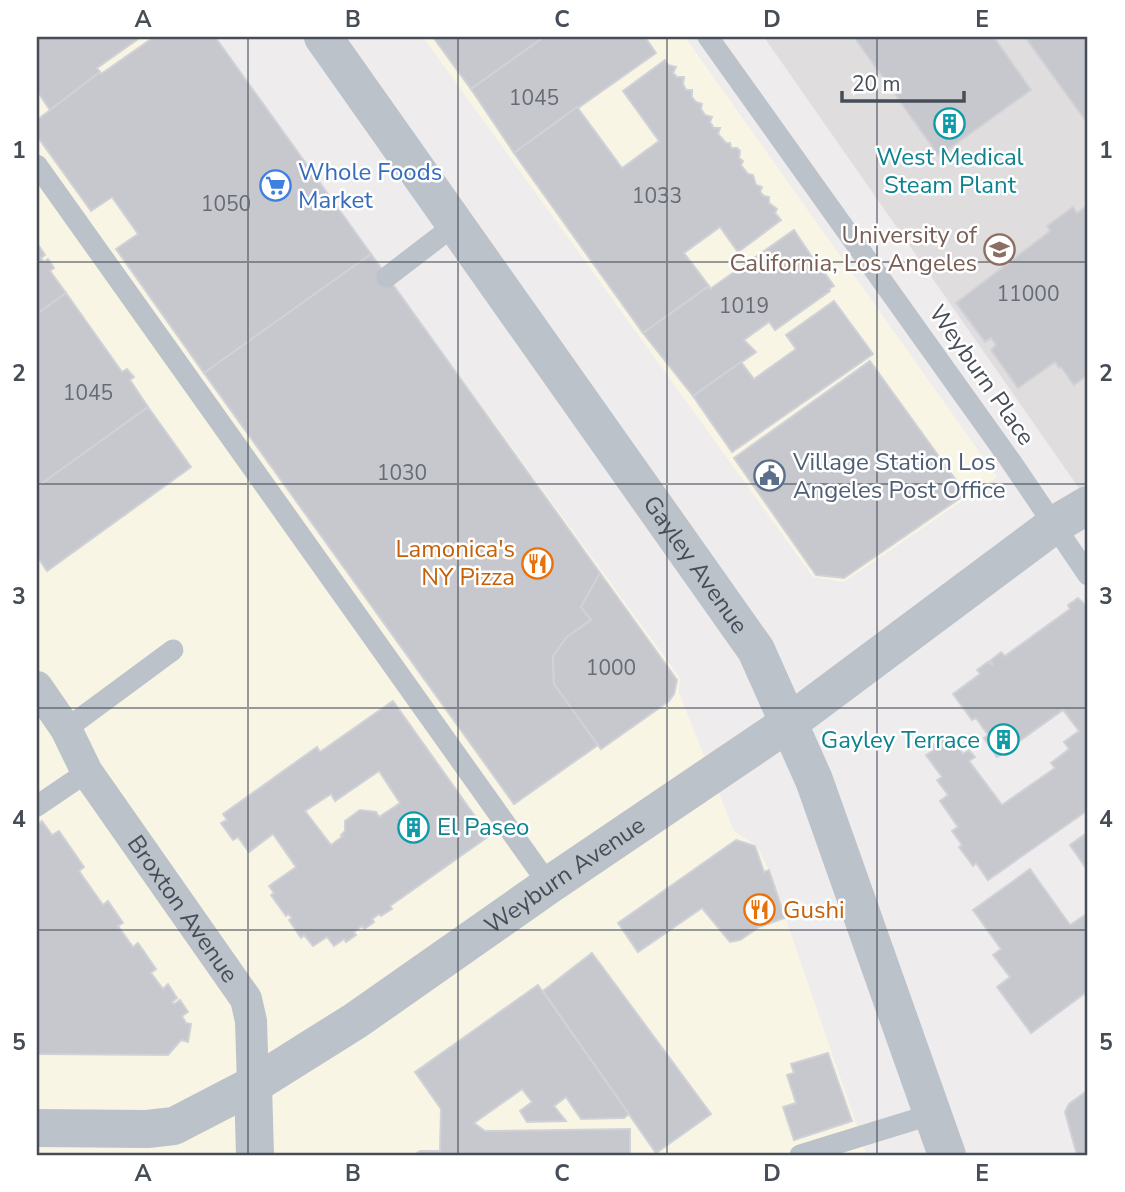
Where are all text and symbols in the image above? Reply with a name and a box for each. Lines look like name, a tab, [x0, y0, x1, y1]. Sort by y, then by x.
text: A	[134, 4, 152, 35]
text: B	[345, 4, 361, 35]
text: C	[554, 4, 570, 35]
text: D	[763, 4, 781, 35]
text: E	[975, 4, 989, 35]
scale bar	[842, 60, 964, 104]
text: 20 m	[852, 70, 901, 98]
house number: 1045	[509, 84, 559, 112]
building icon: West Medical Steam Plant	[933, 106, 967, 140]
text: 1	[12, 135, 26, 166]
text: 1	[1099, 135, 1113, 166]
place label: West Medical Steam Plant	[876, 141, 1024, 201]
place label: Whole Foods Market	[298, 156, 442, 216]
supermarket icon: Whole Foods Market	[258, 169, 292, 203]
house number: 1033	[632, 182, 682, 210]
house number: 1050	[201, 190, 251, 218]
place label: University of California, Los Angeles	[729, 219, 978, 279]
school or university icon: University of California, Los Angeles	[983, 232, 1017, 266]
house number: 11000	[997, 280, 1060, 308]
house number: 1019	[719, 292, 769, 320]
street label: Weyburn Place	[922, 298, 1042, 452]
text: 2	[12, 358, 26, 389]
text: 2	[1099, 358, 1113, 389]
house number: 1045	[63, 379, 113, 407]
place label: Village Station Los Angeles Post Office	[792, 446, 1005, 506]
house number: 1030	[377, 459, 427, 487]
public building icon: Village Station Los Angeles Post Office	[753, 459, 787, 493]
street label: Gayley Avenue	[636, 489, 756, 640]
place label: Lamonica's NY Pizza	[396, 533, 515, 593]
restaurant icon: Lamonica's NY Pizza	[521, 546, 555, 580]
text: 3	[12, 581, 26, 612]
text: 3	[1099, 581, 1113, 612]
house number: 1000	[586, 654, 636, 682]
building icon: Gayley Terrace	[986, 723, 1020, 757]
place label: Gayley Terrace	[821, 724, 980, 756]
text: 4	[12, 804, 26, 835]
text: 4	[1099, 804, 1113, 835]
street label: Weyburn Avenue	[478, 809, 651, 941]
building icon: El Paseo	[397, 810, 431, 844]
place label: El Paseo	[437, 811, 529, 843]
street label: Broxton Avenue	[120, 829, 246, 989]
restaurant icon: Gushi	[743, 893, 777, 927]
place label: Gushi	[783, 894, 845, 926]
text: 5	[12, 1027, 26, 1058]
text: 5	[1099, 1027, 1113, 1058]
text: A	[134, 1158, 152, 1189]
text: B	[345, 1158, 361, 1189]
text: C	[554, 1158, 570, 1189]
text: D	[763, 1158, 781, 1189]
text: E	[975, 1158, 989, 1189]

